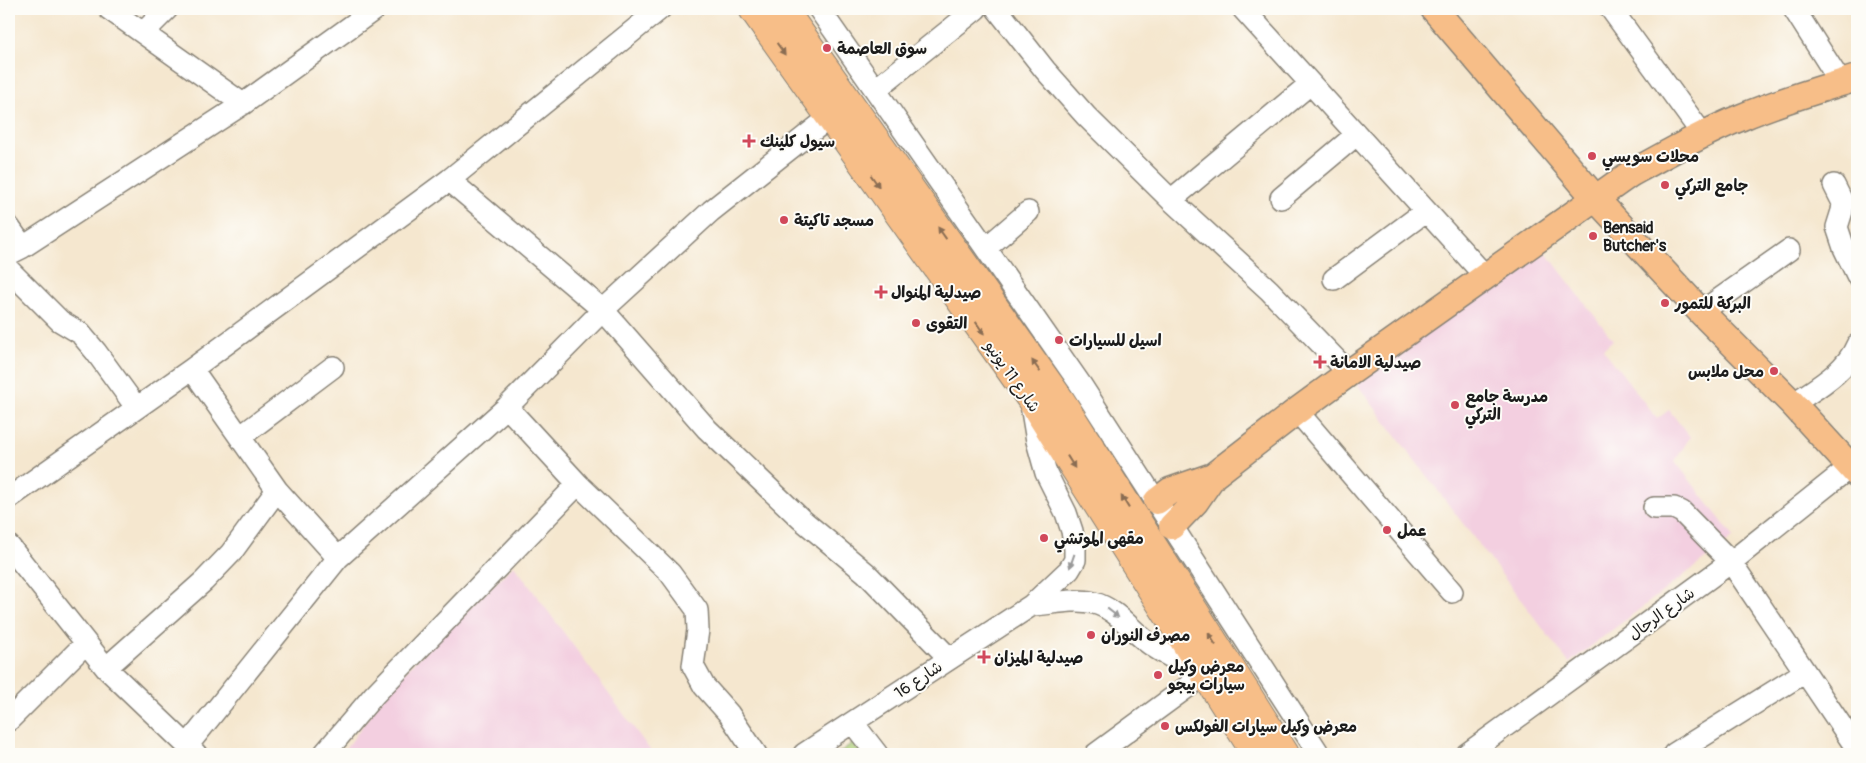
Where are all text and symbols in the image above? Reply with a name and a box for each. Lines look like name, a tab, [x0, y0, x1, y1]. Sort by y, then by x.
place label: سوق العاصمة	[837, 39, 927, 59]
one-way arrow	[776, 42, 786, 55]
marker: سوق العاصمة	[821, 42, 833, 54]
place label: سيول كلينك	[760, 132, 835, 152]
marker: سيول كلينك	[742, 134, 756, 148]
place label: محلات سويسي	[1602, 147, 1699, 171]
marker: محلات سويسي	[1586, 150, 1598, 162]
one-way arrow	[870, 174, 880, 188]
place label: جامع التركي	[1675, 176, 1748, 200]
marker: جامع التركي	[1659, 179, 1671, 191]
place label: مسجد تاكيتة	[794, 211, 874, 231]
marker: مسجد تاكيتة	[778, 214, 790, 226]
place label: Bensaid Butcher's	[1603, 218, 1667, 256]
one-way arrow	[937, 226, 947, 240]
marker: Bensaid Butcher's	[1587, 230, 1599, 242]
place label: صيدلية المنوال	[891, 283, 982, 303]
marker: صيدلية المنوال	[875, 286, 887, 298]
place label: البركة للتمور	[1674, 294, 1751, 315]
marker: البركة للتمور	[1659, 297, 1671, 309]
place label: التقوى	[926, 314, 967, 334]
marker: التقوى	[910, 317, 922, 329]
one-way arrow	[975, 321, 985, 335]
place label: اسيل للسيارات	[1069, 331, 1162, 351]
marker: اسيل للسيارات	[1053, 334, 1065, 346]
street label: شارع 11 يونيو	[979, 336, 1044, 417]
place label: صيدلية الامانة	[1330, 353, 1422, 373]
marker: صيدلية الامانة	[1314, 356, 1326, 368]
one-way arrow	[1031, 359, 1041, 373]
place label: محل ملابس	[1688, 362, 1764, 382]
marker: محل ملابس	[1768, 365, 1780, 377]
place label: مدرسة جامع التركي	[1465, 387, 1548, 429]
marker: مدرسة جامع التركي	[1449, 399, 1461, 411]
one-way arrow	[1066, 456, 1075, 469]
one-way arrow	[1120, 495, 1129, 509]
place label: عمل	[1397, 521, 1427, 541]
marker: عمل	[1381, 524, 1393, 536]
place label: مقهى الموتشي	[1054, 529, 1144, 553]
marker: مقهى الموتشي	[1038, 532, 1050, 544]
one-way arrow	[1068, 554, 1076, 569]
street label: شارع الرجال	[1624, 583, 1699, 645]
one-way arrow	[1106, 608, 1120, 618]
place label: مصرف النوران	[1101, 626, 1190, 646]
marker: مصرف النوران	[1085, 629, 1097, 641]
one-way arrow	[1207, 633, 1216, 646]
place label: صيدلية الميزان	[994, 648, 1083, 668]
marker: صيدلية الميزان	[978, 651, 990, 663]
street label: شارع 16	[891, 657, 947, 704]
place label: معرض وكيل سيارات بيجو	[1167, 657, 1245, 695]
marker: معرض وكيل سيارات بيجو	[1152, 669, 1164, 681]
place label: معرض وكيل سيارات الفولكس	[1175, 717, 1357, 737]
marker: معرض وكيل سيارات الفولكس	[1159, 720, 1171, 732]

